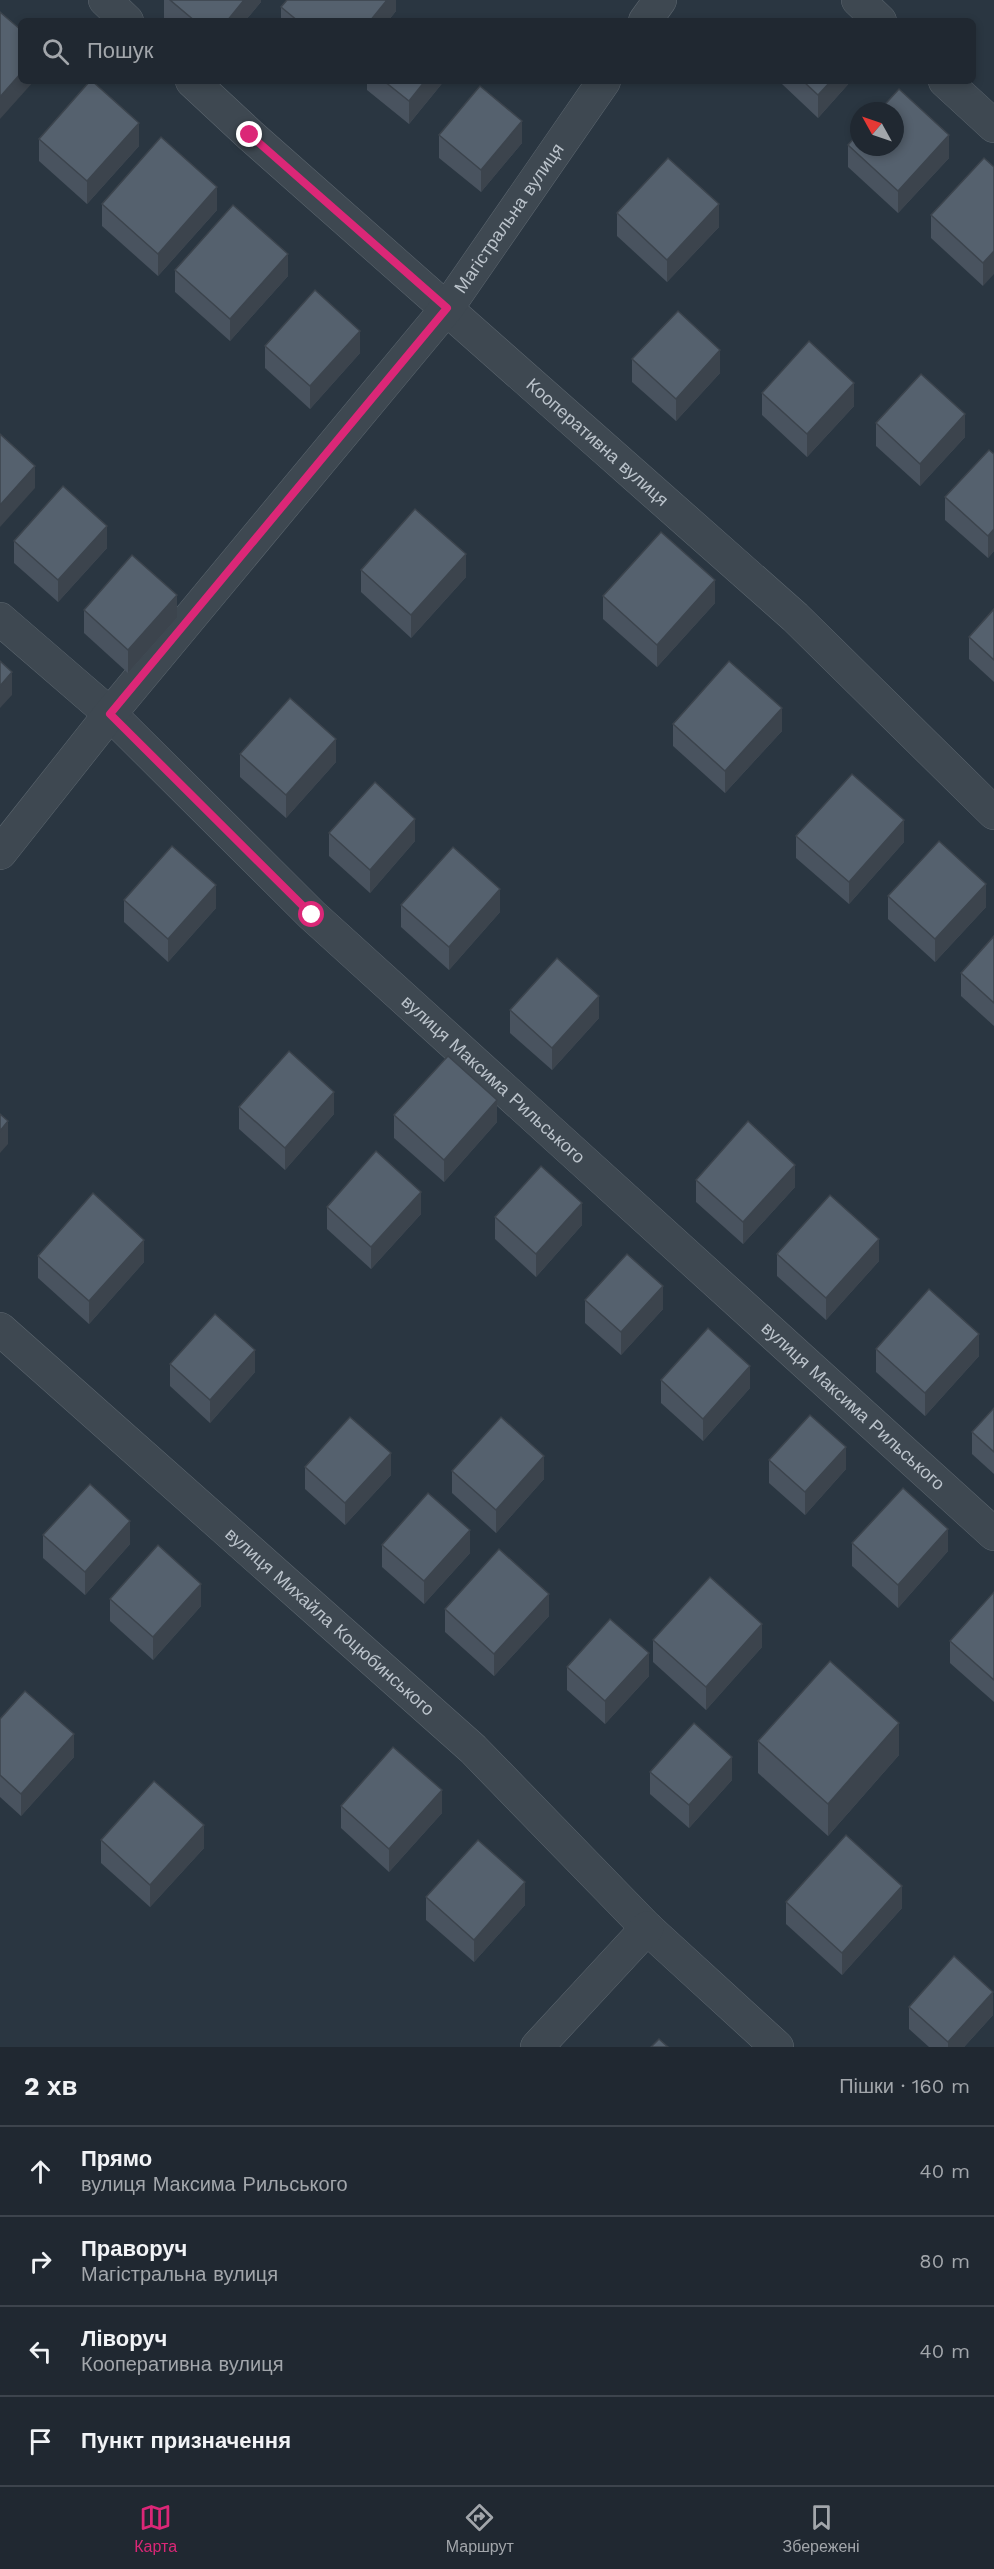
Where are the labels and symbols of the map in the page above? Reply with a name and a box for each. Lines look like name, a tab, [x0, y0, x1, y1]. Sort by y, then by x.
north arrow	[850, 102, 904, 156]
route end	[236, 121, 262, 147]
street label: Магістральна вулиця	[450, 139, 568, 297]
street label: Кооперативна вулиця	[522, 374, 673, 510]
route start	[298, 901, 324, 927]
street label: вулиця Максима Рильського	[398, 991, 589, 1168]
street label: вулиця Максима Рильського	[757, 1317, 949, 1494]
street label: вулиця Михайла Коцюбинського	[221, 1523, 439, 1720]

